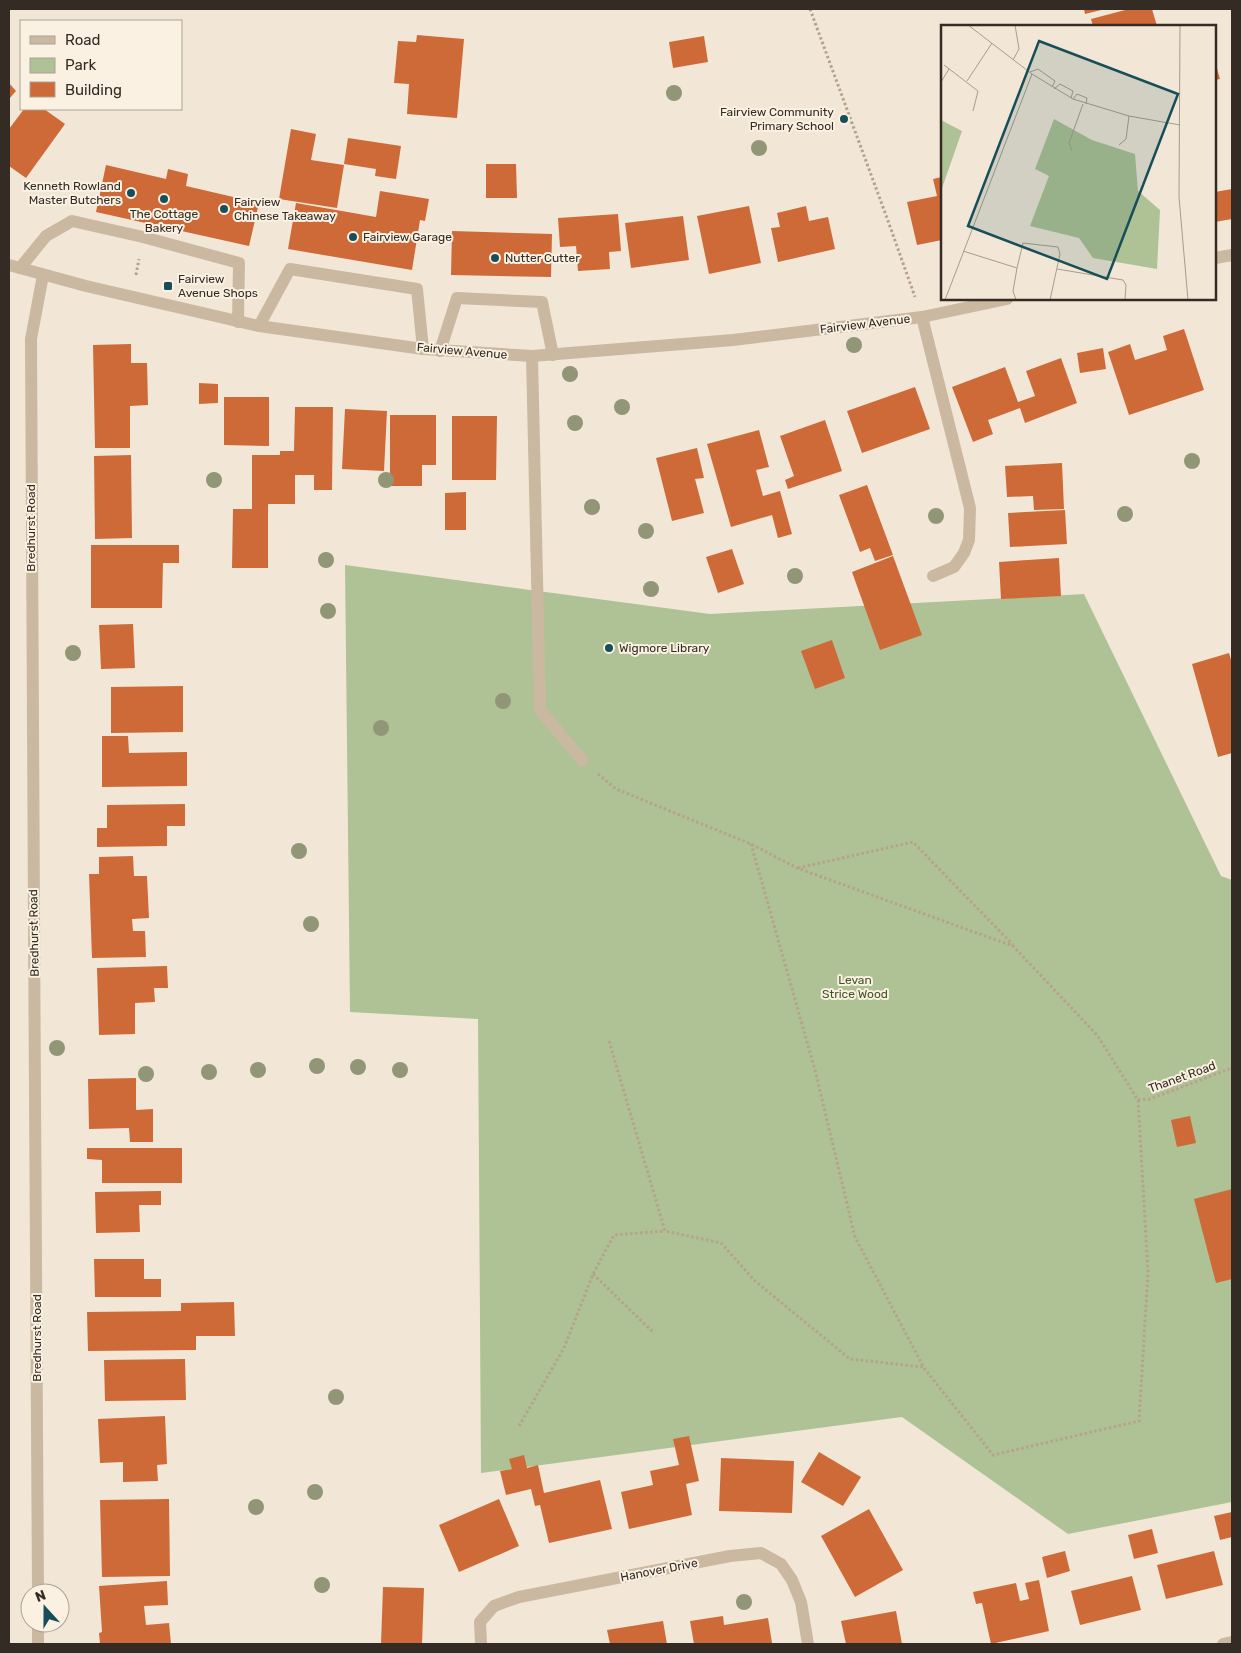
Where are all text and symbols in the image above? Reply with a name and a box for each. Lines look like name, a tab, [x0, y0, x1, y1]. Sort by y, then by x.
legend	[20, 20, 182, 110]
inset map	[941, 25, 1216, 300]
text: Road	[65, 31, 101, 49]
text: Park	[65, 56, 96, 74]
text: Building	[65, 81, 122, 99]
place label: Fairview Community Primary School	[720, 105, 834, 133]
marker: Fairview Community Primary School	[838, 113, 850, 125]
place label: Kenneth Rowland Master Butchers	[23, 179, 121, 207]
marker: Kenneth Rowland Master Butchers	[125, 187, 137, 199]
marker: The Cottage Bakery	[158, 193, 170, 205]
place label: Fairview Chinese Takeaway	[234, 195, 336, 223]
marker: Fairview Chinese Takeaway	[218, 203, 230, 215]
place label: The Cottage Bakery	[130, 207, 198, 235]
place label: Fairview Garage	[363, 230, 452, 244]
marker: Fairview Garage	[347, 231, 359, 243]
place label: Nutter Cutter	[505, 251, 580, 265]
marker: Nutter Cutter	[489, 252, 501, 264]
place label: Fairview Avenue Shops	[178, 272, 258, 300]
marker: Fairview Avenue Shops	[162, 280, 174, 292]
street label: Fairview Avenue	[819, 311, 911, 336]
street label: Fairview Avenue	[416, 340, 508, 362]
street label: Bredhurst Road	[24, 484, 38, 572]
place label: Wigmore Library	[619, 641, 710, 655]
marker: Wigmore Library	[603, 642, 615, 654]
street label: Bredhurst Road	[26, 889, 42, 977]
park label: Levan Strice Wood	[822, 973, 888, 1001]
street label: Thanet Road	[1146, 1058, 1218, 1096]
street label: Bredhurst Road	[30, 1294, 44, 1382]
street label: Hanover Drive	[619, 1556, 699, 1584]
north arrow	[20, 1583, 70, 1633]
text: N	[33, 1587, 48, 1606]

